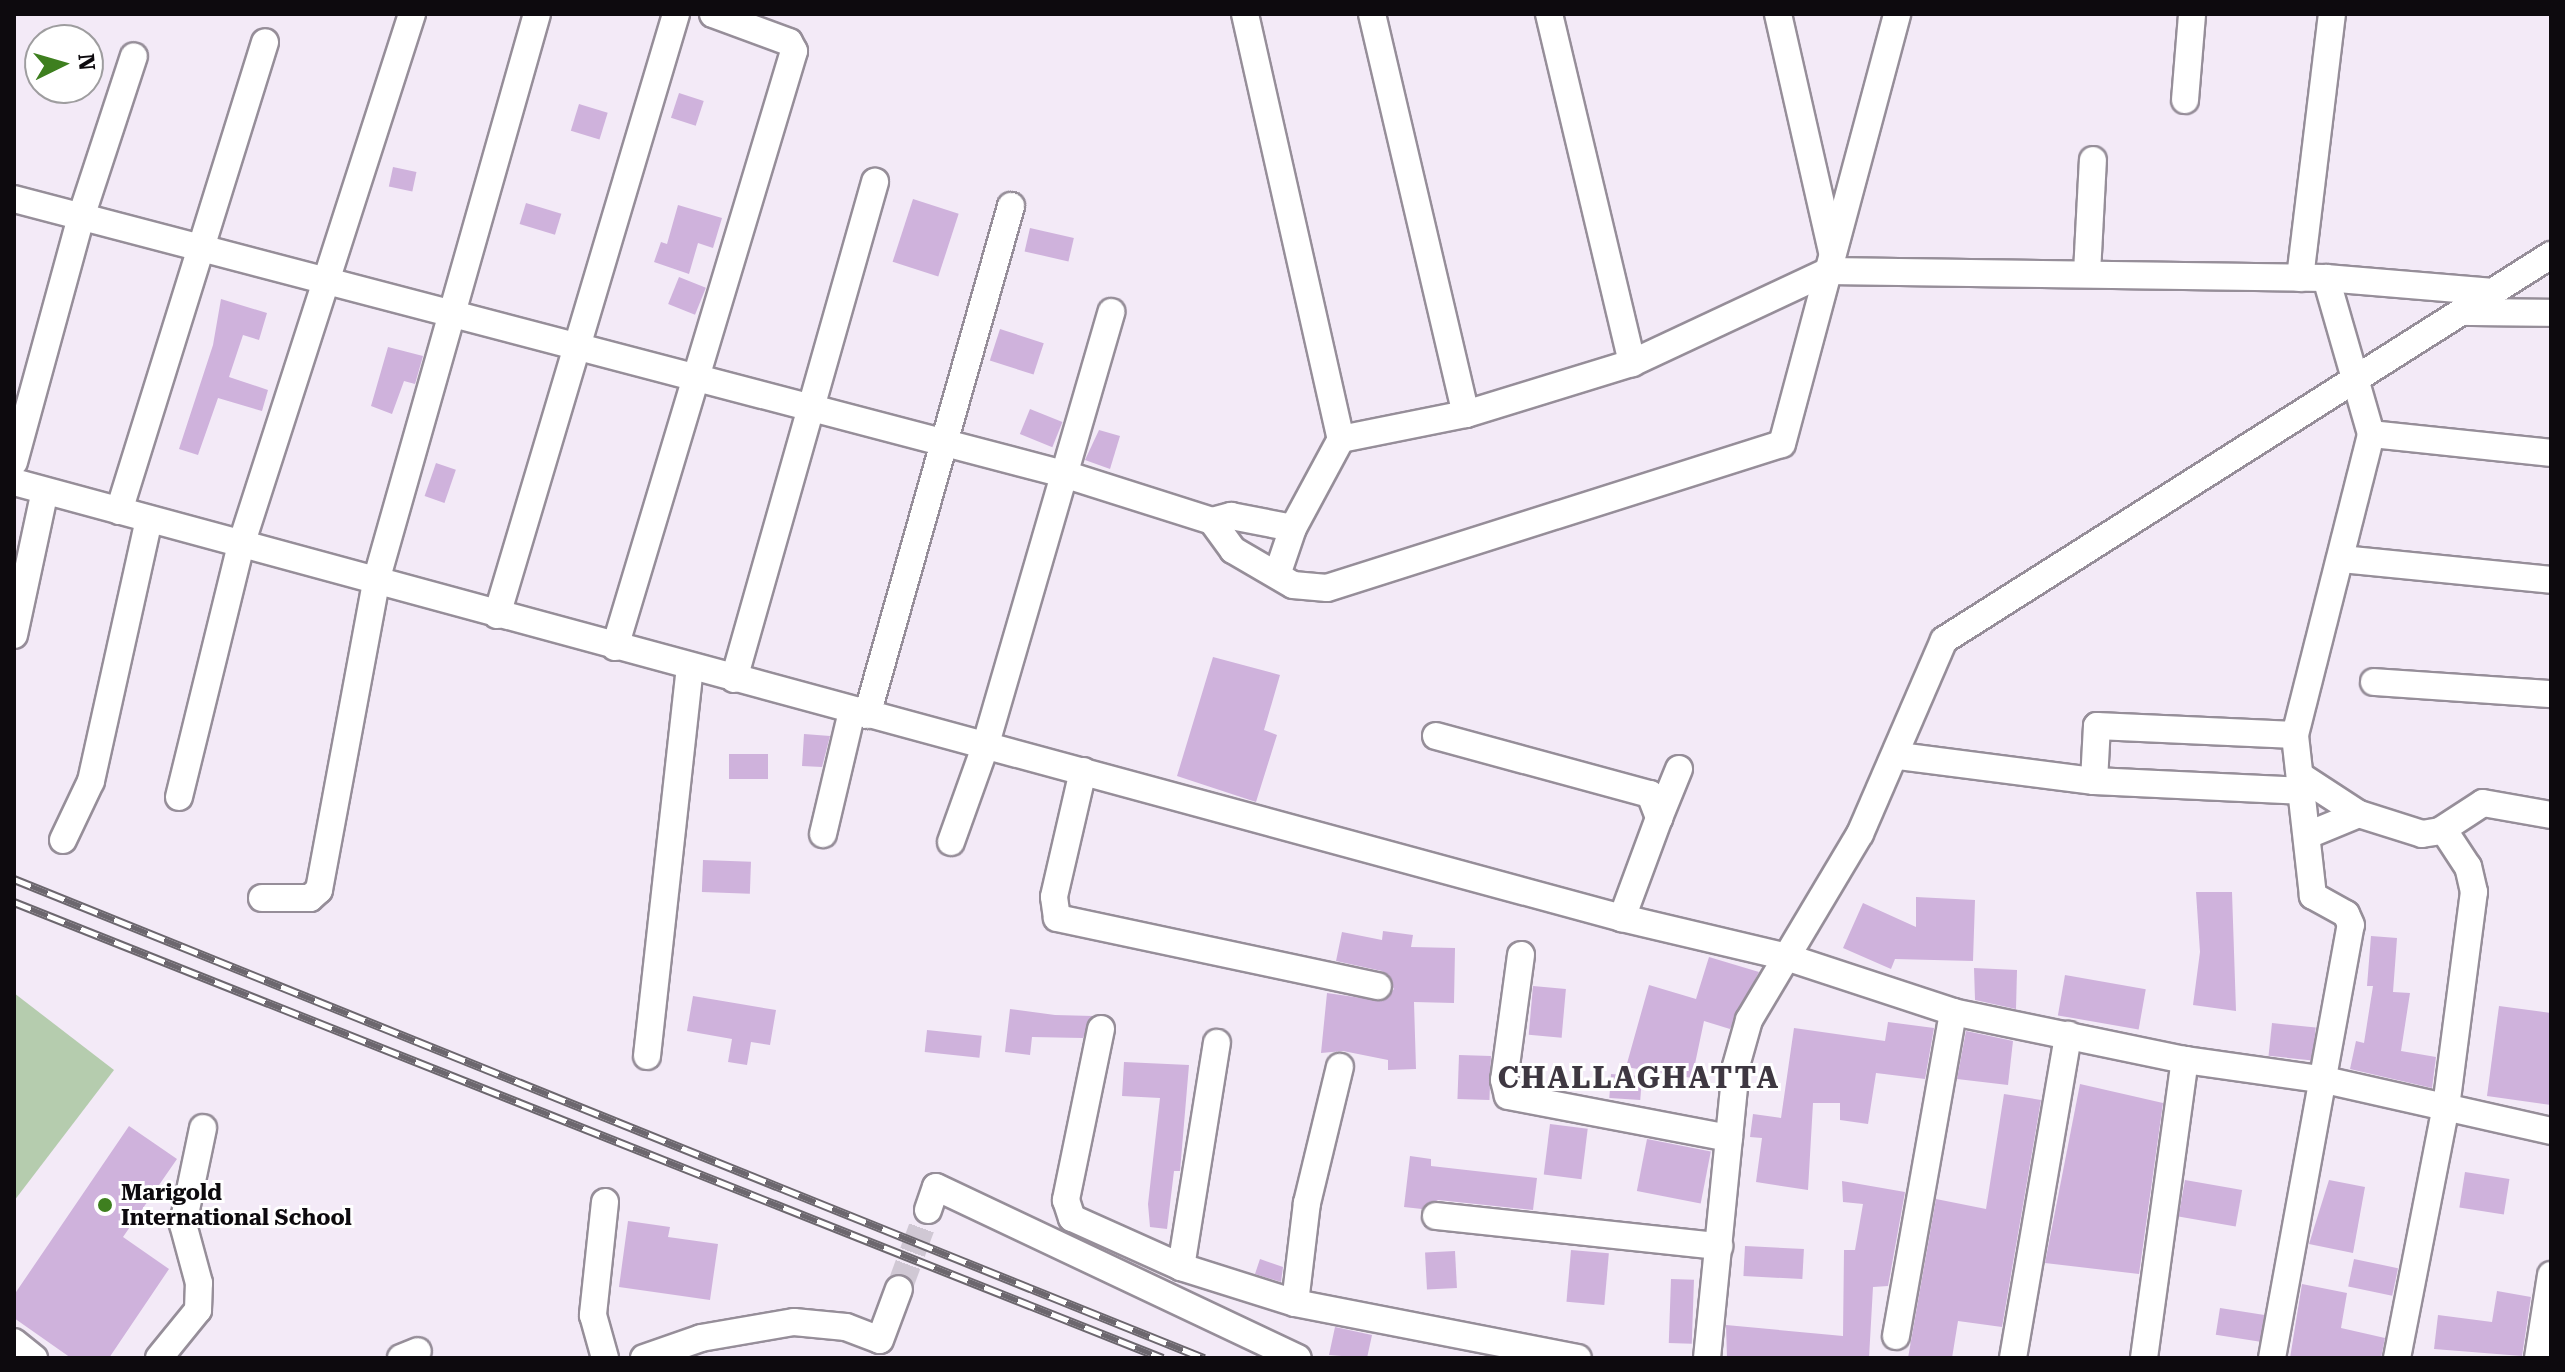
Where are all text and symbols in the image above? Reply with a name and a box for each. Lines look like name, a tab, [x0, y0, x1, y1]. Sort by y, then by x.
north arrow	[24, 24, 104, 104]
text: N	[73, 52, 100, 72]
district label: CHALLAGHATTA	[1498, 1060, 1780, 1096]
place label: Marigold International School	[121, 1179, 352, 1230]
marker: Marigold International School	[96, 1196, 114, 1214]

